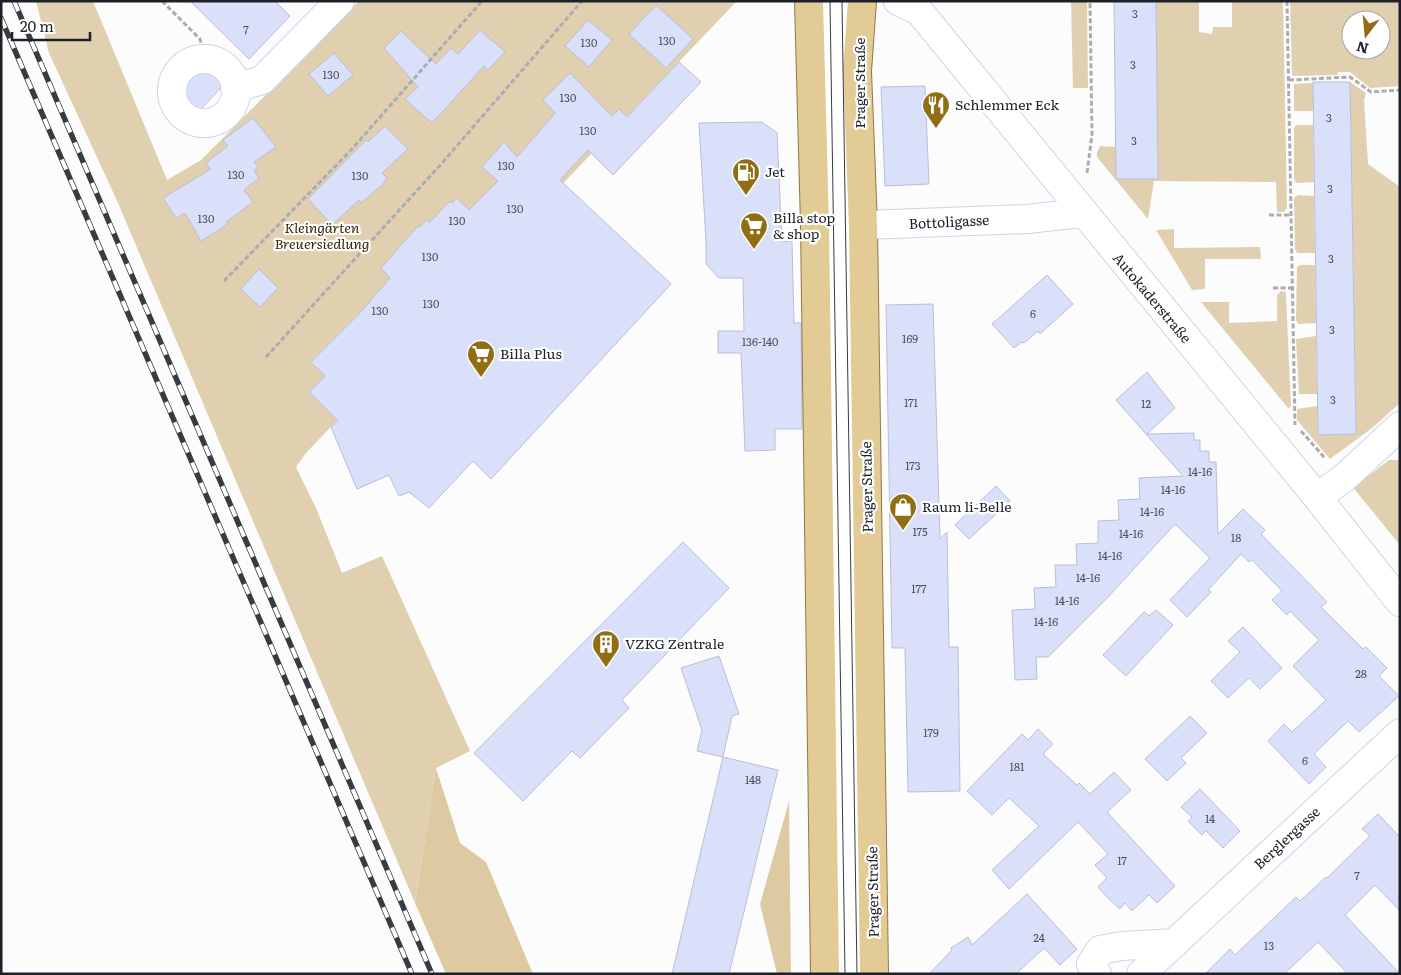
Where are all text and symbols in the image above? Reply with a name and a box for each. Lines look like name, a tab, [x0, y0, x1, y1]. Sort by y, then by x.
house number: 3	[1132, 5, 1138, 21]
scale bar	[12, 10, 90, 42]
north arrow	[1341, 10, 1391, 60]
text: 20 m	[20, 14, 54, 37]
house number: 7	[243, 21, 249, 37]
house number: 130	[659, 32, 675, 48]
house number: 130	[581, 34, 597, 50]
street label: Prager Straße	[849, 37, 869, 129]
text: N	[1353, 37, 1371, 60]
house number: 3	[1130, 56, 1136, 72]
house number: 130	[323, 66, 339, 82]
house number: 130	[560, 89, 576, 105]
restaurant icon: Schlemmer Eck	[921, 90, 951, 129]
place label: Schlemmer Eck	[955, 94, 1059, 114]
house number: 3	[1326, 109, 1332, 125]
house number: 130	[580, 122, 596, 138]
house number: 3	[1131, 132, 1137, 148]
house number: 130	[498, 157, 514, 173]
fuel station icon: Jet	[731, 157, 761, 196]
place label: Jet	[765, 161, 785, 181]
house number: 130	[228, 166, 244, 182]
house number: 130	[352, 167, 368, 183]
house number: 3	[1327, 180, 1333, 196]
house number: 130	[507, 200, 523, 216]
place label: Billa stop & shop	[773, 207, 835, 243]
street label: Bottoligasse	[908, 209, 990, 233]
house number: 130	[198, 210, 214, 226]
supermarket icon: Billa stop & shop	[739, 211, 769, 250]
house number: 130	[449, 212, 465, 228]
park label: Kleingärten Breuersiedlung	[274, 217, 370, 253]
house number: 130	[422, 248, 438, 264]
street label: Autokaderstraße	[1109, 248, 1197, 347]
house number: 3	[1328, 250, 1334, 266]
house number: 130	[423, 295, 439, 311]
house number: 130	[372, 302, 388, 318]
house number: 6	[1030, 305, 1036, 321]
house number: 3	[1329, 321, 1335, 337]
house number: 169	[902, 330, 918, 346]
house number: 136-140	[742, 333, 778, 349]
supermarket icon: Billa Plus	[466, 339, 496, 378]
place label: Billa Plus	[500, 343, 562, 363]
house number: 3	[1330, 391, 1336, 407]
house number: 171	[904, 394, 919, 410]
house number: 12	[1141, 395, 1151, 411]
street label: Prager Straße	[855, 441, 877, 533]
house number: 173	[905, 457, 921, 473]
house number: 14-16	[1188, 463, 1212, 479]
house number: 14-16	[1161, 481, 1185, 497]
shop icon: Raum li-Belle	[888, 492, 918, 531]
place label: Raum li-Belle	[922, 496, 1012, 516]
house number: 14-16	[1140, 503, 1164, 519]
house number: 175	[912, 523, 928, 539]
house number: 14-16	[1119, 525, 1143, 541]
house number: 18	[1231, 529, 1241, 545]
house number: 14-16	[1098, 547, 1122, 563]
house number: 14-16	[1076, 569, 1100, 585]
house number: 177	[911, 580, 927, 596]
house number: 14-16	[1055, 592, 1079, 608]
house number: 14-16	[1034, 613, 1058, 629]
building icon: VZKG Zentrale	[591, 629, 621, 668]
place label: VZKG Zentrale	[625, 633, 724, 653]
house number: 28	[1355, 665, 1367, 681]
house number: 179	[923, 724, 939, 740]
house number: 6	[1302, 752, 1308, 768]
house number: 181	[1009, 758, 1025, 774]
house number: 148	[745, 771, 761, 787]
street label: Berglergasse	[1249, 801, 1324, 873]
house number: 14	[1205, 810, 1215, 826]
street label: Prager Straße	[861, 846, 883, 938]
house number: 17	[1117, 852, 1127, 868]
house number: 7	[1354, 867, 1360, 883]
house number: 24	[1033, 929, 1045, 945]
house number: 13	[1264, 937, 1274, 953]

